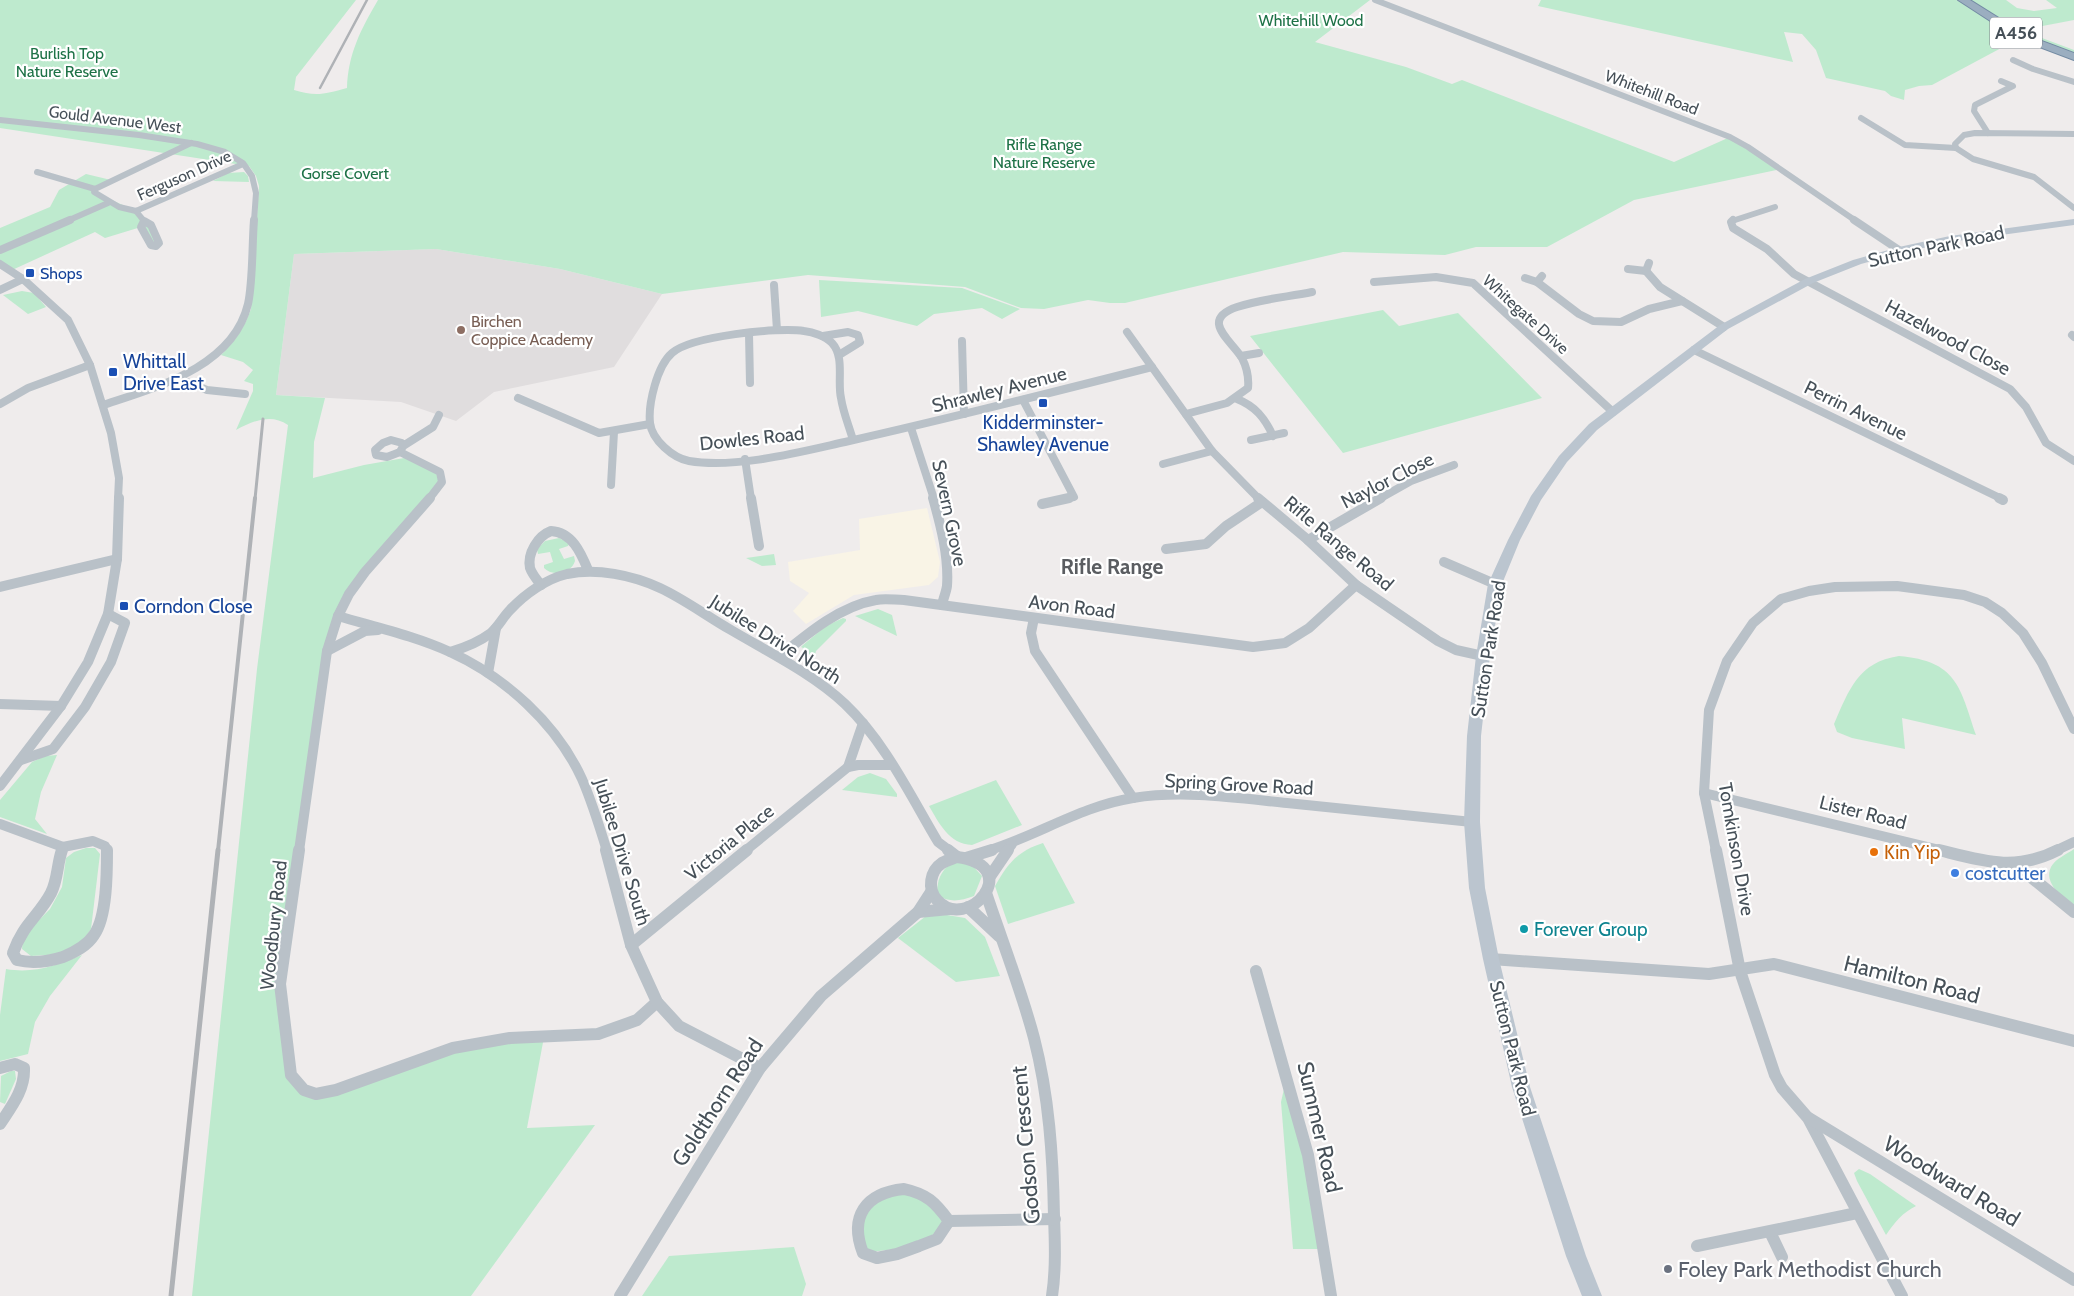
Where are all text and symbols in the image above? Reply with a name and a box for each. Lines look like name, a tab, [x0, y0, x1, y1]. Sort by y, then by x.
park label: Whitehill Wood	[1259, 11, 1363, 30]
road number: A456	[1990, 17, 2042, 48]
park label: Burlish Top Nature Reserve	[16, 44, 118, 81]
street label: Whitehill Road	[1602, 66, 1701, 119]
street label: Gould Avenue West	[48, 102, 183, 137]
park label: Rifle Range Nature Reserve	[993, 135, 1095, 172]
street label: Ferguson Drive	[134, 146, 234, 205]
park label: Gorse Covert	[301, 164, 389, 183]
street label: Sutton Park Road	[1866, 221, 2006, 272]
place label: Shops	[40, 264, 83, 283]
marker: Shops	[24, 267, 36, 279]
street label: Whitegate Drive	[1479, 271, 1573, 358]
street label: Hazelwood Close	[1881, 295, 2015, 380]
place label: Birchen Coppice Academy	[471, 312, 593, 349]
marker: Birchen Coppice Academy	[455, 324, 467, 336]
place label: Whittall Drive East	[123, 350, 204, 395]
street label: Shrawley Avenue	[929, 362, 1069, 417]
marker: Whittall Drive East	[107, 366, 119, 378]
street label: Perrin Avenue	[1801, 376, 1911, 445]
marker: Kidderminster- Shawley Avenue	[1037, 397, 1049, 409]
place label: Kidderminster- Shawley Avenue	[977, 411, 1109, 456]
street label: Dowles Road	[698, 422, 806, 455]
street label: Naylor Close	[1337, 447, 1438, 514]
street label: Severn Grove	[927, 458, 972, 569]
street label: Rifle Range Road	[1279, 491, 1398, 596]
district label: Rifle Range	[1061, 554, 1163, 579]
street label: Sutton Park Road	[1466, 579, 1511, 719]
street label: Jubilee Drive North	[705, 589, 846, 689]
street label: Avon Road	[1027, 590, 1116, 623]
place label: Corndon Close	[134, 595, 253, 618]
marker: Corndon Close	[118, 600, 130, 612]
street label: Spring Grove Road	[1164, 769, 1314, 800]
street label: Jubilee Drive South	[589, 775, 656, 928]
street label: Tomkinson Drive	[1713, 781, 1760, 918]
street label: Lister Road	[1817, 791, 1909, 834]
street label: Victoria Place	[680, 799, 779, 885]
place label: Kin Yip	[1884, 841, 1940, 864]
marker: Kin Yip	[1868, 846, 1880, 858]
street label: Woodbury Road	[255, 859, 292, 991]
place label: costcutter	[1965, 862, 2045, 885]
marker: costcutter	[1949, 867, 1961, 879]
place label: Forever Group	[1534, 918, 1648, 941]
marker: Forever Group	[1518, 923, 1530, 935]
street label: Hamilton Road	[1841, 950, 1983, 1009]
street label: Sutton Park Road	[1485, 978, 1540, 1118]
street label: Goldthorn Road	[666, 1033, 769, 1171]
street label: Summer Road	[1291, 1059, 1348, 1195]
street label: Godson Crescent	[1005, 1064, 1046, 1225]
street label: Woodward Road	[1879, 1130, 2025, 1233]
place label: Foley Park Methodist Church	[1678, 1256, 1942, 1283]
marker: Foley Park Methodist Church	[1662, 1263, 1674, 1275]

